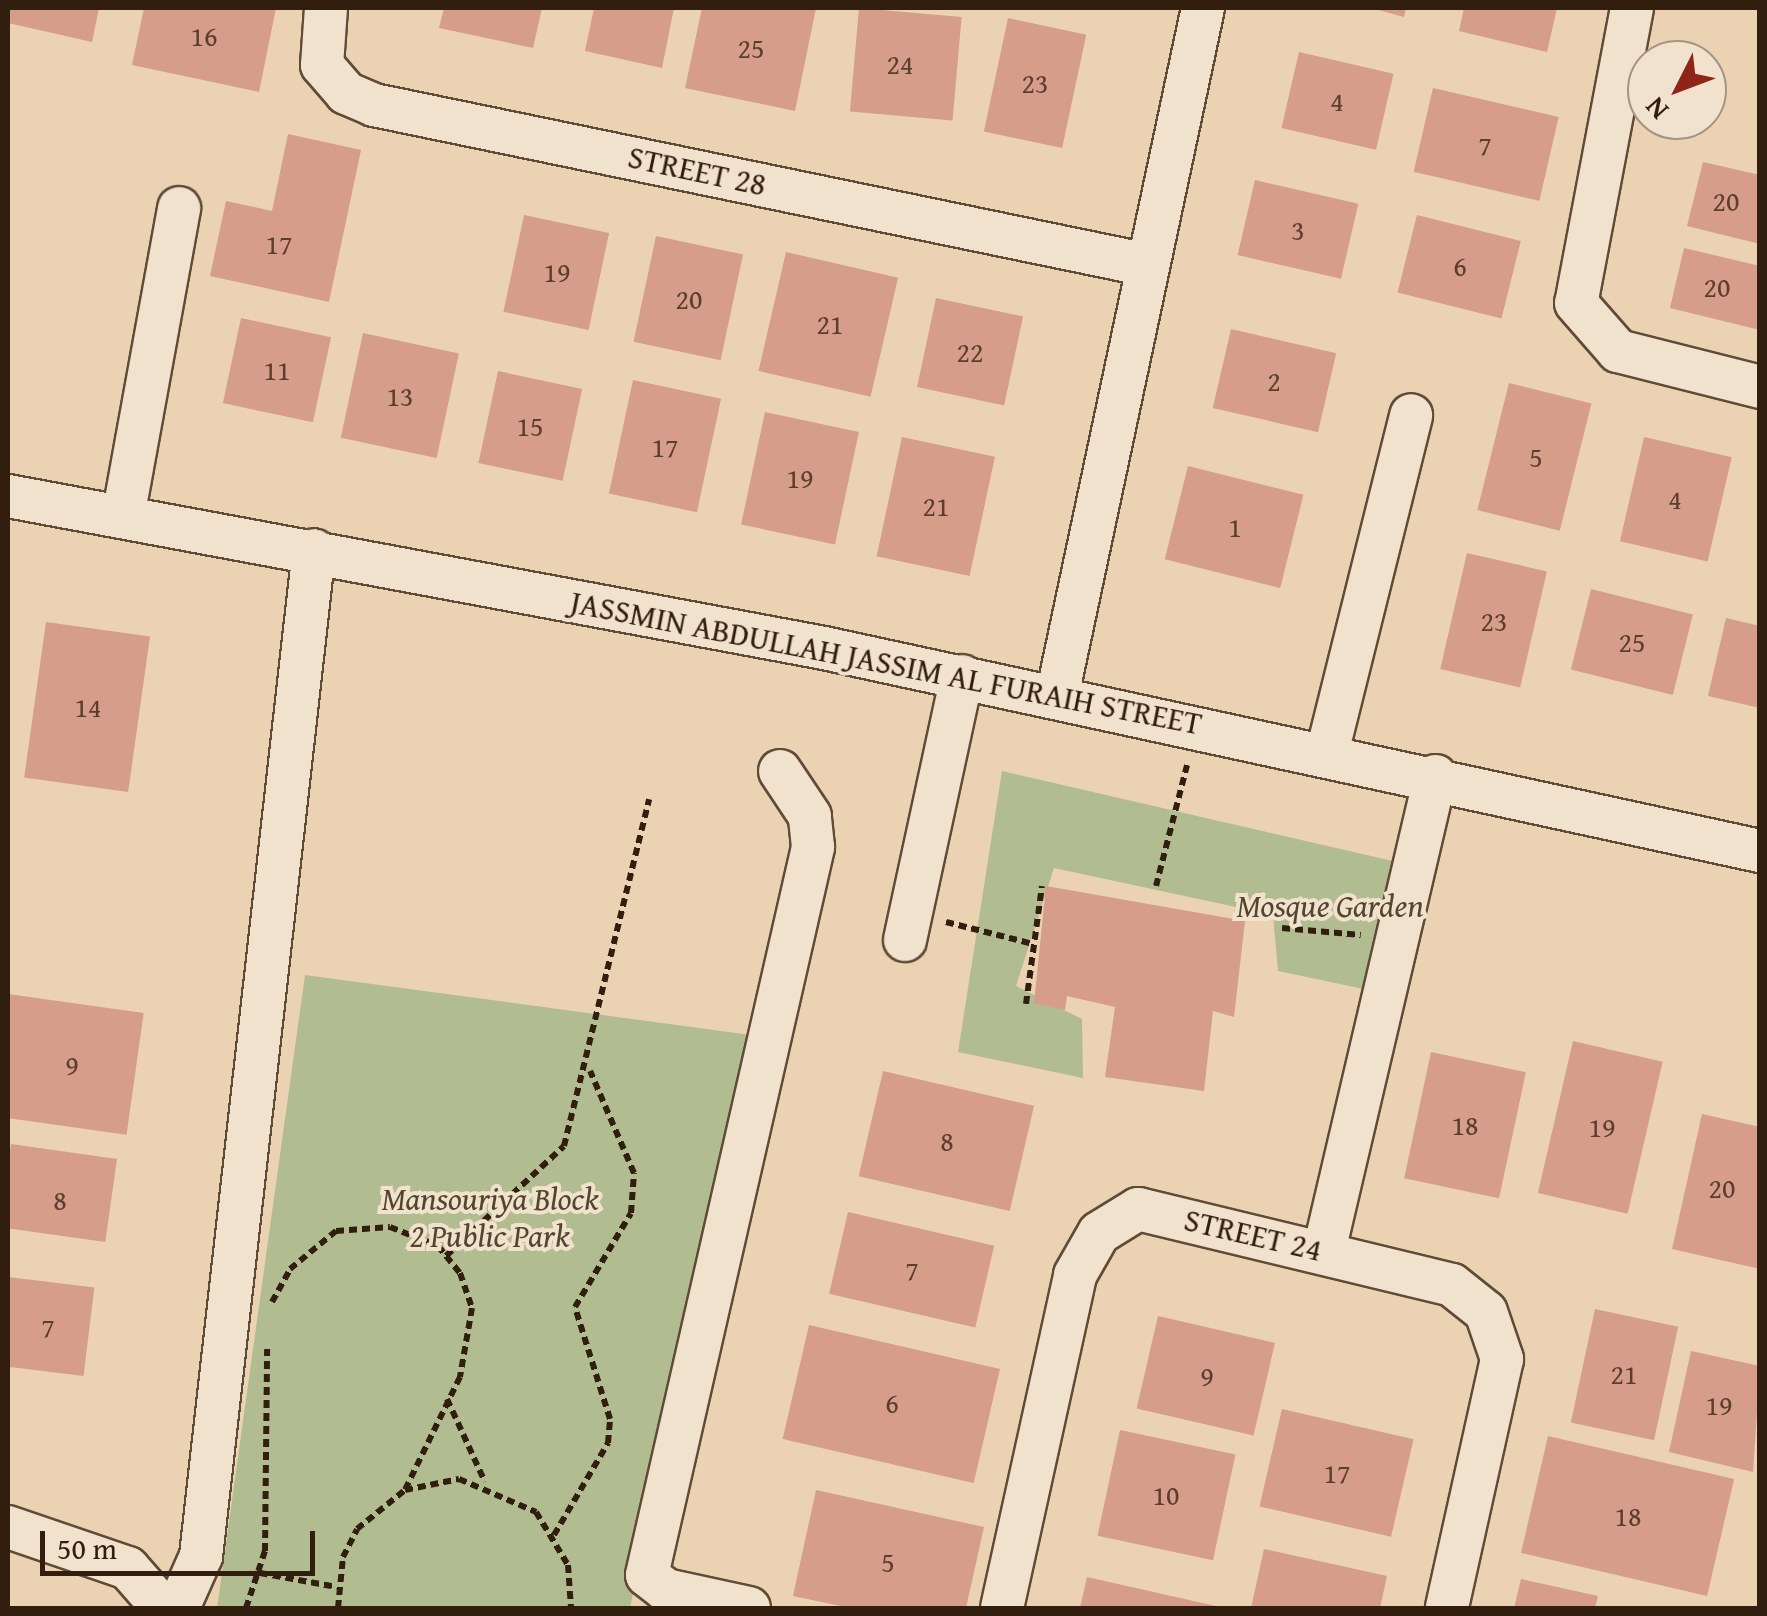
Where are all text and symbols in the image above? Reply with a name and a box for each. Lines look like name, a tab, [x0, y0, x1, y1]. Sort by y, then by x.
house number: 16	[191, 19, 217, 53]
house number: 25	[738, 31, 764, 65]
north arrow	[1627, 40, 1727, 140]
house number: 24	[887, 47, 913, 81]
house number: 23	[1022, 66, 1048, 100]
house number: 4	[1330, 84, 1344, 118]
text: N	[1634, 88, 1677, 130]
house number: 7	[1478, 128, 1492, 162]
street label: STREET 28	[624, 138, 770, 204]
house number: 20	[1713, 184, 1739, 218]
house number: 3	[1291, 213, 1305, 247]
house number: 17	[266, 227, 292, 261]
house number: 6	[1453, 249, 1467, 283]
house number: 19	[544, 255, 570, 289]
house number: 20	[1704, 270, 1730, 304]
house number: 20	[676, 282, 702, 316]
house number: 21	[817, 307, 843, 341]
house number: 22	[957, 335, 983, 369]
house number: 11	[264, 353, 290, 387]
house number: 2	[1267, 364, 1281, 398]
house number: 13	[387, 379, 413, 413]
house number: 15	[517, 409, 543, 443]
house number: 17	[652, 430, 678, 464]
house number: 5	[1529, 440, 1543, 474]
house number: 19	[787, 461, 813, 495]
house number: 4	[1668, 482, 1682, 516]
house number: 21	[923, 489, 949, 523]
house number: 1	[1228, 510, 1242, 544]
street label: JASSMIN ABDULLAH JASSIM AL FURAIH STREET	[567, 583, 1205, 743]
house number: 23	[1481, 604, 1507, 638]
house number: 25	[1619, 625, 1645, 659]
house number: 14	[75, 690, 101, 724]
park label: Mosque Garden	[1236, 887, 1424, 925]
house number: 9	[65, 1048, 79, 1082]
house number: 18	[1452, 1108, 1478, 1142]
house number: 19	[1589, 1110, 1615, 1144]
house number: 8	[940, 1124, 954, 1158]
house number: 20	[1709, 1171, 1735, 1205]
park label: Mansouriya Block 2 Public Park	[381, 1181, 599, 1256]
house number: 8	[53, 1183, 67, 1217]
street label: STREET 24	[1180, 1201, 1326, 1269]
house number: 7	[905, 1253, 919, 1287]
house number: 7	[41, 1310, 55, 1344]
house number: 21	[1611, 1357, 1637, 1391]
house number: 9	[1200, 1359, 1214, 1393]
house number: 6	[885, 1386, 899, 1420]
house number: 19	[1706, 1388, 1732, 1422]
house number: 17	[1324, 1456, 1350, 1490]
house number: 10	[1153, 1478, 1179, 1512]
house number: 18	[1615, 1499, 1641, 1533]
scale bar	[45, 1511, 320, 1573]
text: 50 m	[57, 1526, 117, 1570]
house number: 5	[881, 1545, 895, 1579]

